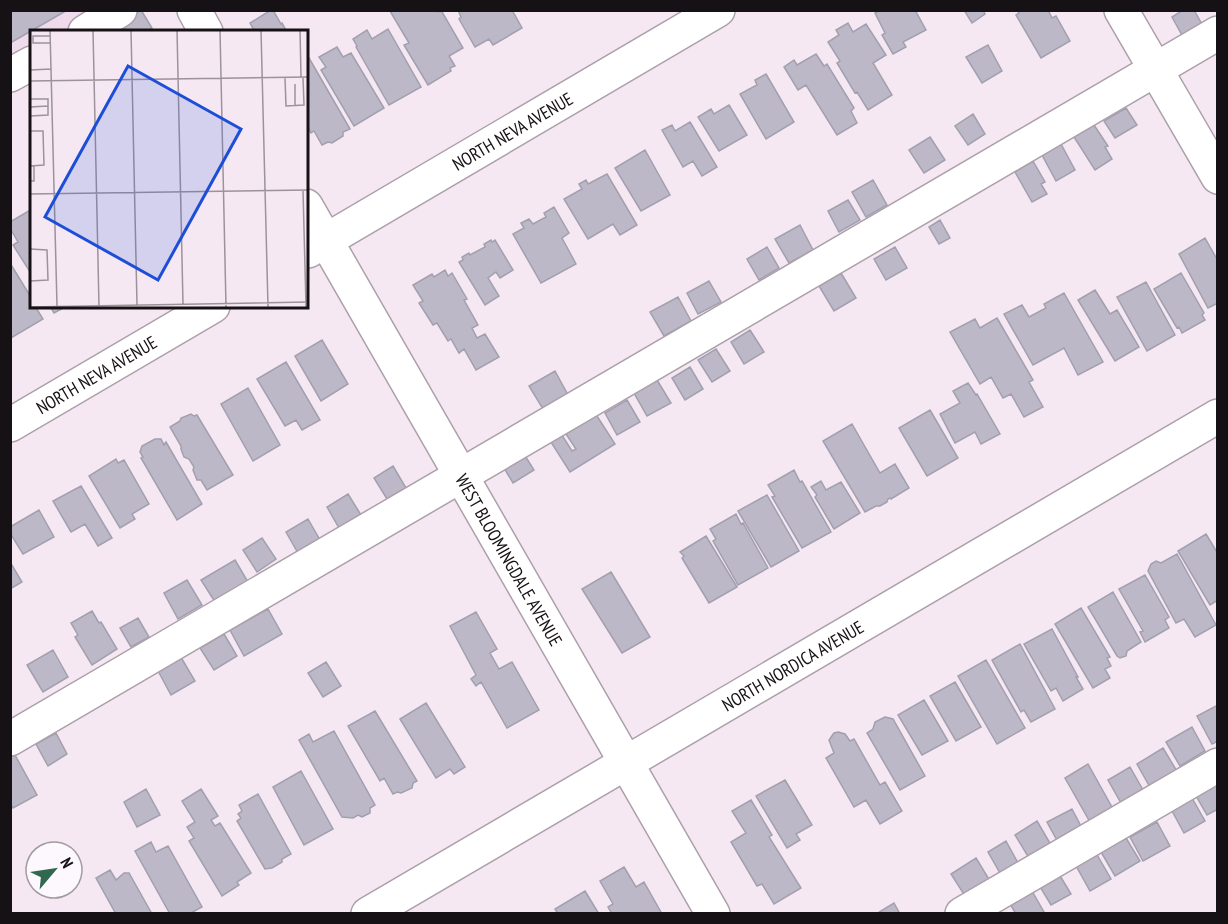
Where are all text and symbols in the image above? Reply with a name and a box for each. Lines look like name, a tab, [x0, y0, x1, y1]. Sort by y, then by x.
inset map	[30, 30, 308, 308]
street label: NORTH NEVA AVENUE	[448, 87, 577, 175]
street label: NORTH NEVA AVENUE	[32, 330, 161, 419]
street label: WEST BLOOMINGDALE AVENUE	[451, 470, 568, 650]
street label: NORTH NORDICA AVENUE	[717, 615, 868, 716]
north arrow	[24, 840, 84, 900]
text: N	[56, 854, 78, 871]

